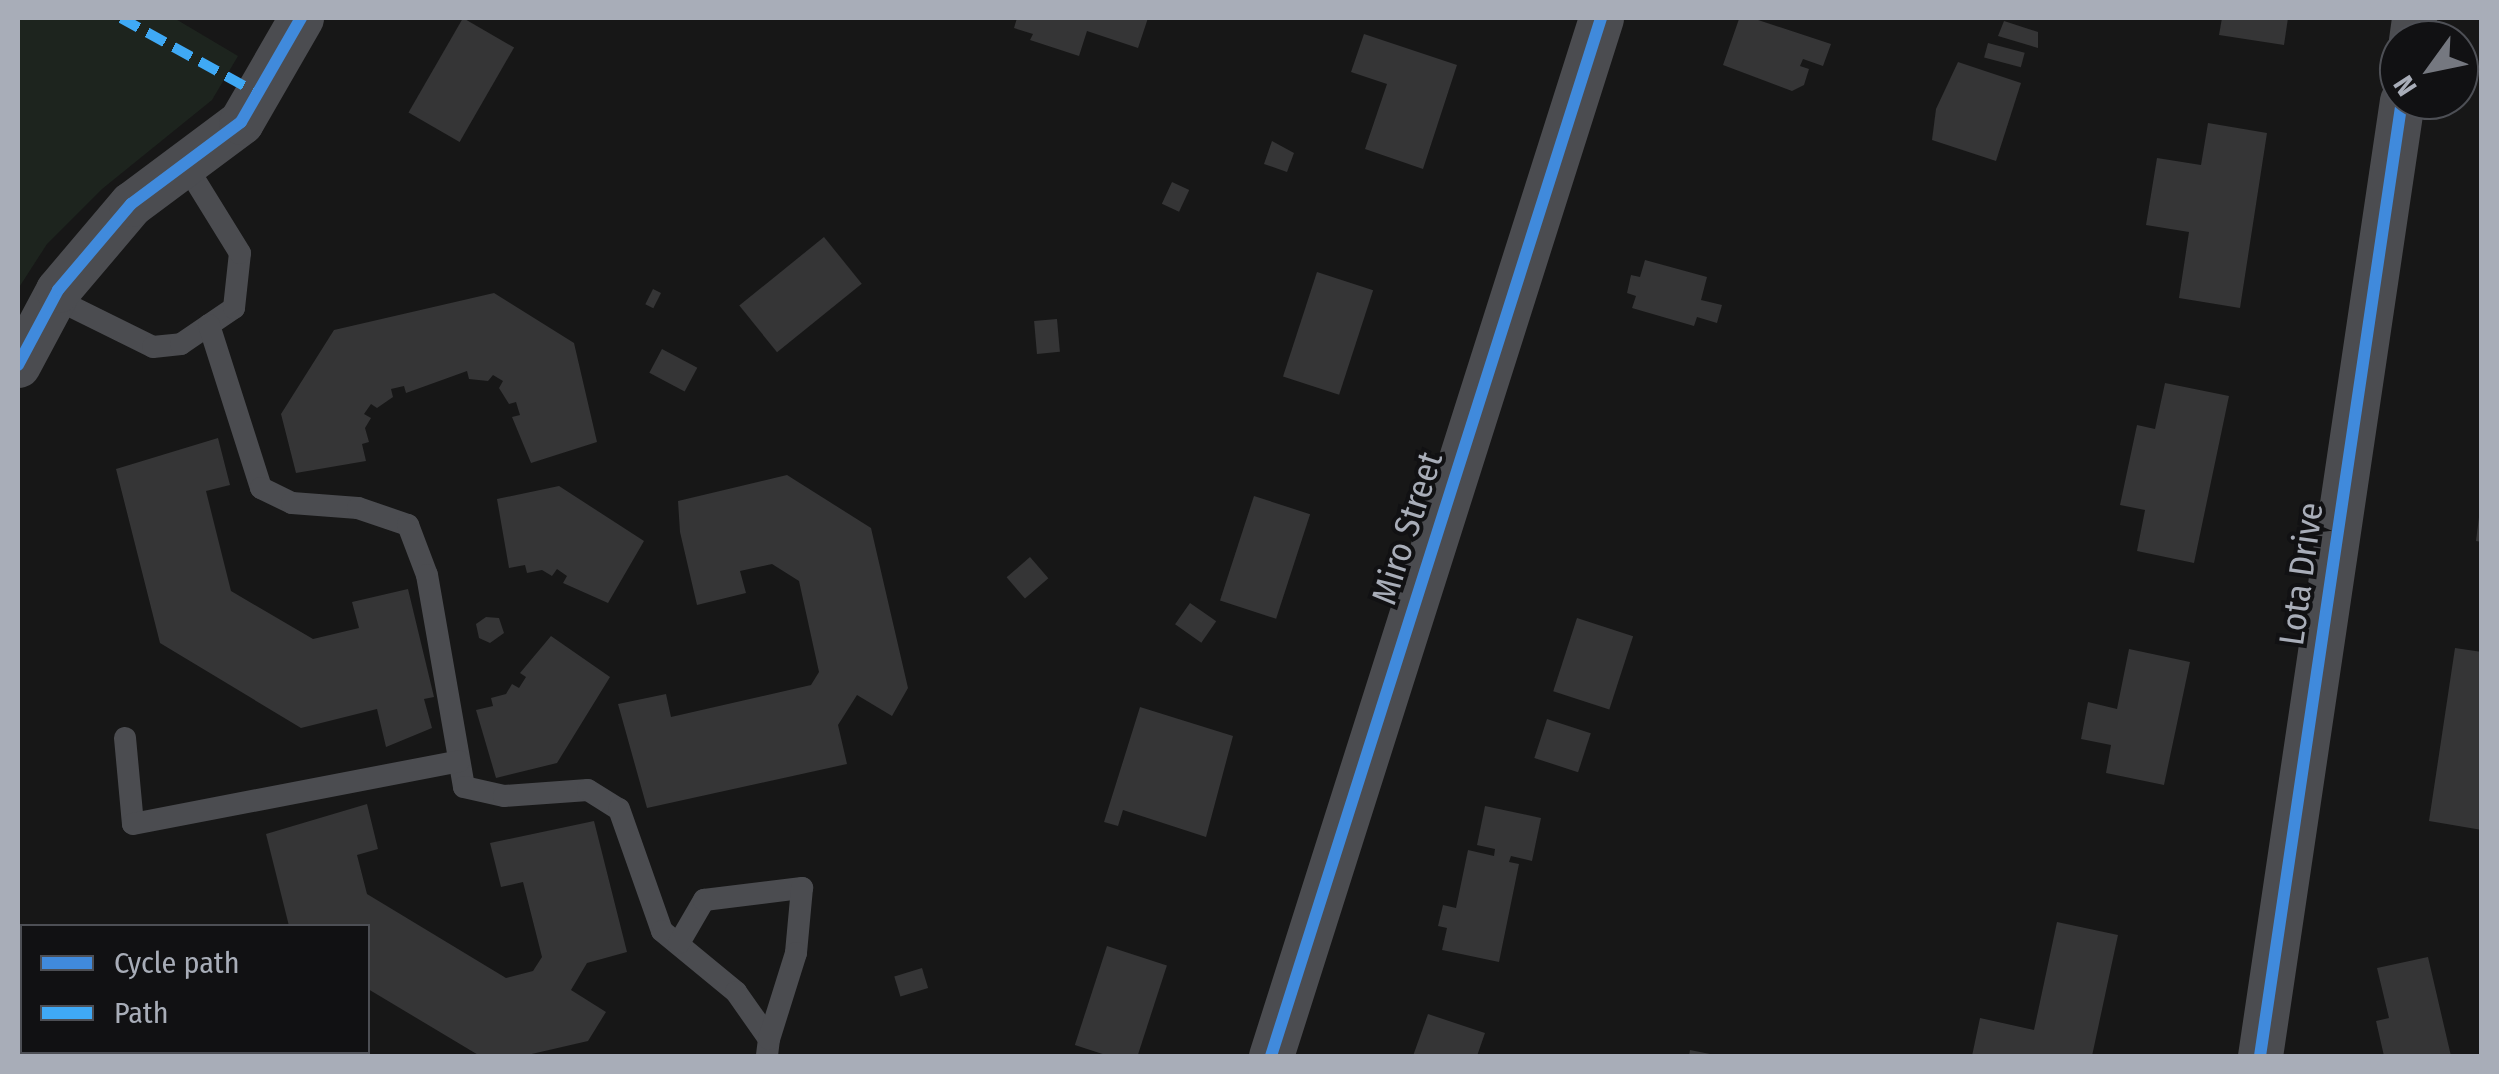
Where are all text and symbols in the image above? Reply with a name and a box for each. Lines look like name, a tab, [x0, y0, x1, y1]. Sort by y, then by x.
north arrow	[2379, 20, 2479, 120]
text: N	[2387, 69, 2424, 102]
street label: Miro Street	[1363, 447, 1451, 609]
street label: Lota Drive	[2270, 500, 2332, 648]
legend	[20, 924, 370, 1054]
text: Cycle path	[114, 945, 240, 981]
text: Path	[114, 995, 168, 1031]

